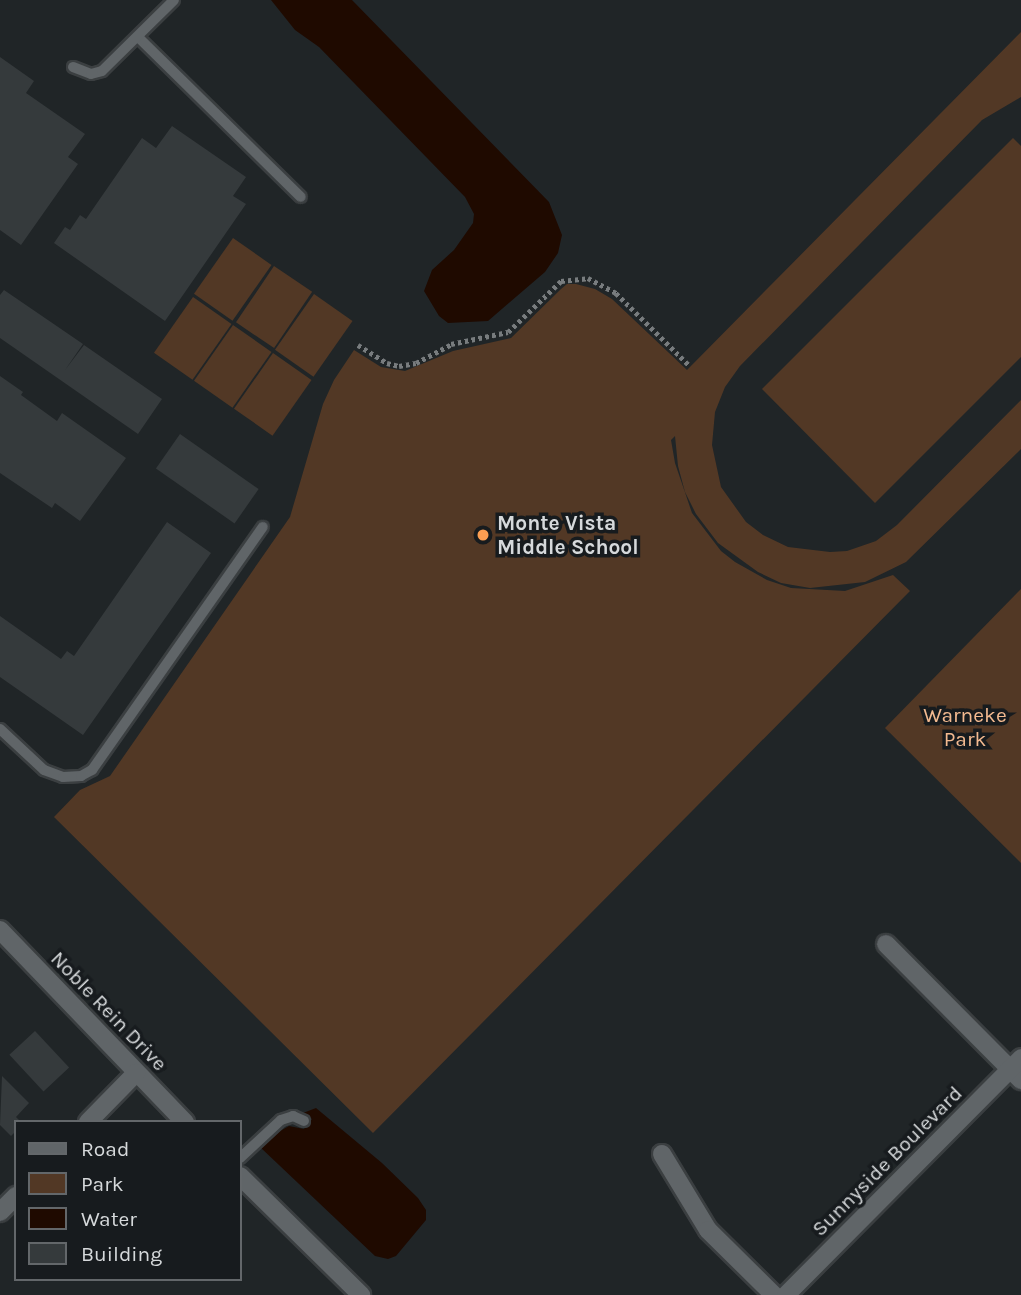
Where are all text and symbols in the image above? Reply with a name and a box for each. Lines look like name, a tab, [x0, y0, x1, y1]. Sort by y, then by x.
place label: Monte Vista Middle School	[497, 510, 639, 560]
marker: Monte Vista Middle School	[475, 527, 491, 543]
park label: Warneke Park	[923, 702, 1007, 752]
street label: Noble Rein Drive	[46, 946, 172, 1076]
street label: Sunnyside Boulevard	[807, 1081, 967, 1241]
legend	[14, 1120, 242, 1281]
text: Road	[81, 1137, 129, 1161]
text: Park	[81, 1172, 124, 1196]
text: Water	[81, 1207, 137, 1231]
text: Building	[81, 1242, 162, 1266]

